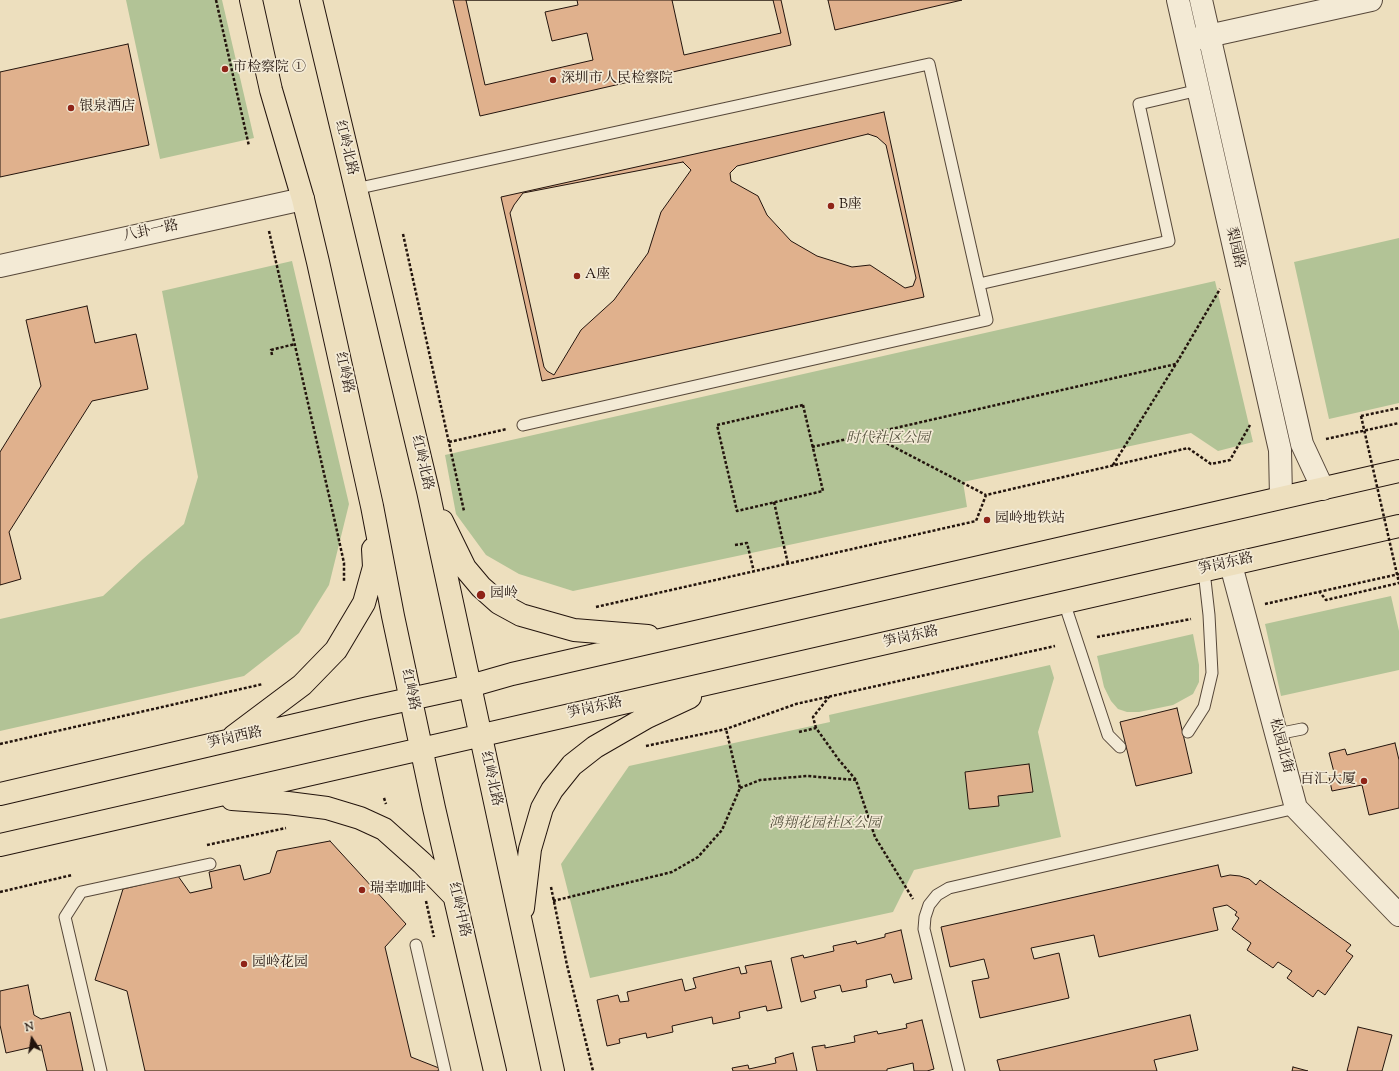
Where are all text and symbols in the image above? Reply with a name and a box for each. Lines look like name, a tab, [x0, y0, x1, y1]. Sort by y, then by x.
place label: 市检察院 ①	[233, 61, 306, 77]
marker: 市检察院 ①	[220, 64, 230, 74]
place label: 深圳市人民检察院	[561, 72, 673, 88]
marker: 深圳市人民检察院	[548, 75, 558, 85]
place label: 银泉酒店	[79, 100, 135, 116]
marker: 银泉酒店	[66, 103, 76, 113]
street label: 红岭北路	[330, 119, 360, 177]
place label: B座	[839, 198, 862, 214]
marker: B座	[826, 201, 836, 211]
street label: 八卦一路	[122, 218, 180, 246]
street label: 梨园路	[1221, 226, 1247, 270]
place label: A座	[585, 268, 610, 284]
marker: A座	[572, 271, 582, 281]
street label: 红岭路	[330, 351, 356, 395]
park label: 时代社区公园	[846, 432, 930, 448]
street label: 红岭北路	[407, 434, 435, 492]
place label: 园岭地铁站	[995, 512, 1065, 528]
marker: 园岭地铁站	[982, 515, 992, 525]
street label: 笋岗东路	[1197, 551, 1255, 579]
place label: 园岭	[490, 587, 518, 603]
marker: 园岭	[475, 589, 487, 601]
street label: 笋岗东路	[882, 624, 940, 652]
street label: 红岭路	[396, 668, 422, 712]
street label: 笋岗东路	[566, 695, 624, 723]
street label: 松园北街	[1265, 717, 1295, 775]
street label: 笋岗西路	[206, 725, 264, 753]
street label: 红岭北路	[476, 750, 504, 808]
place label: 百汇大厦	[1300, 773, 1356, 789]
marker: 百汇大厦	[1359, 776, 1369, 786]
park label: 鸿翔花园社区公园	[769, 817, 881, 833]
street label: 红岭中路	[444, 881, 472, 939]
place label: 瑞幸咖啡	[370, 882, 426, 898]
marker: 瑞幸咖啡	[357, 885, 367, 895]
place label: 园岭花园	[252, 956, 308, 972]
marker: 园岭花园	[239, 959, 249, 969]
north arrow	[12, 1019, 52, 1059]
text: N	[24, 1019, 35, 1036]

